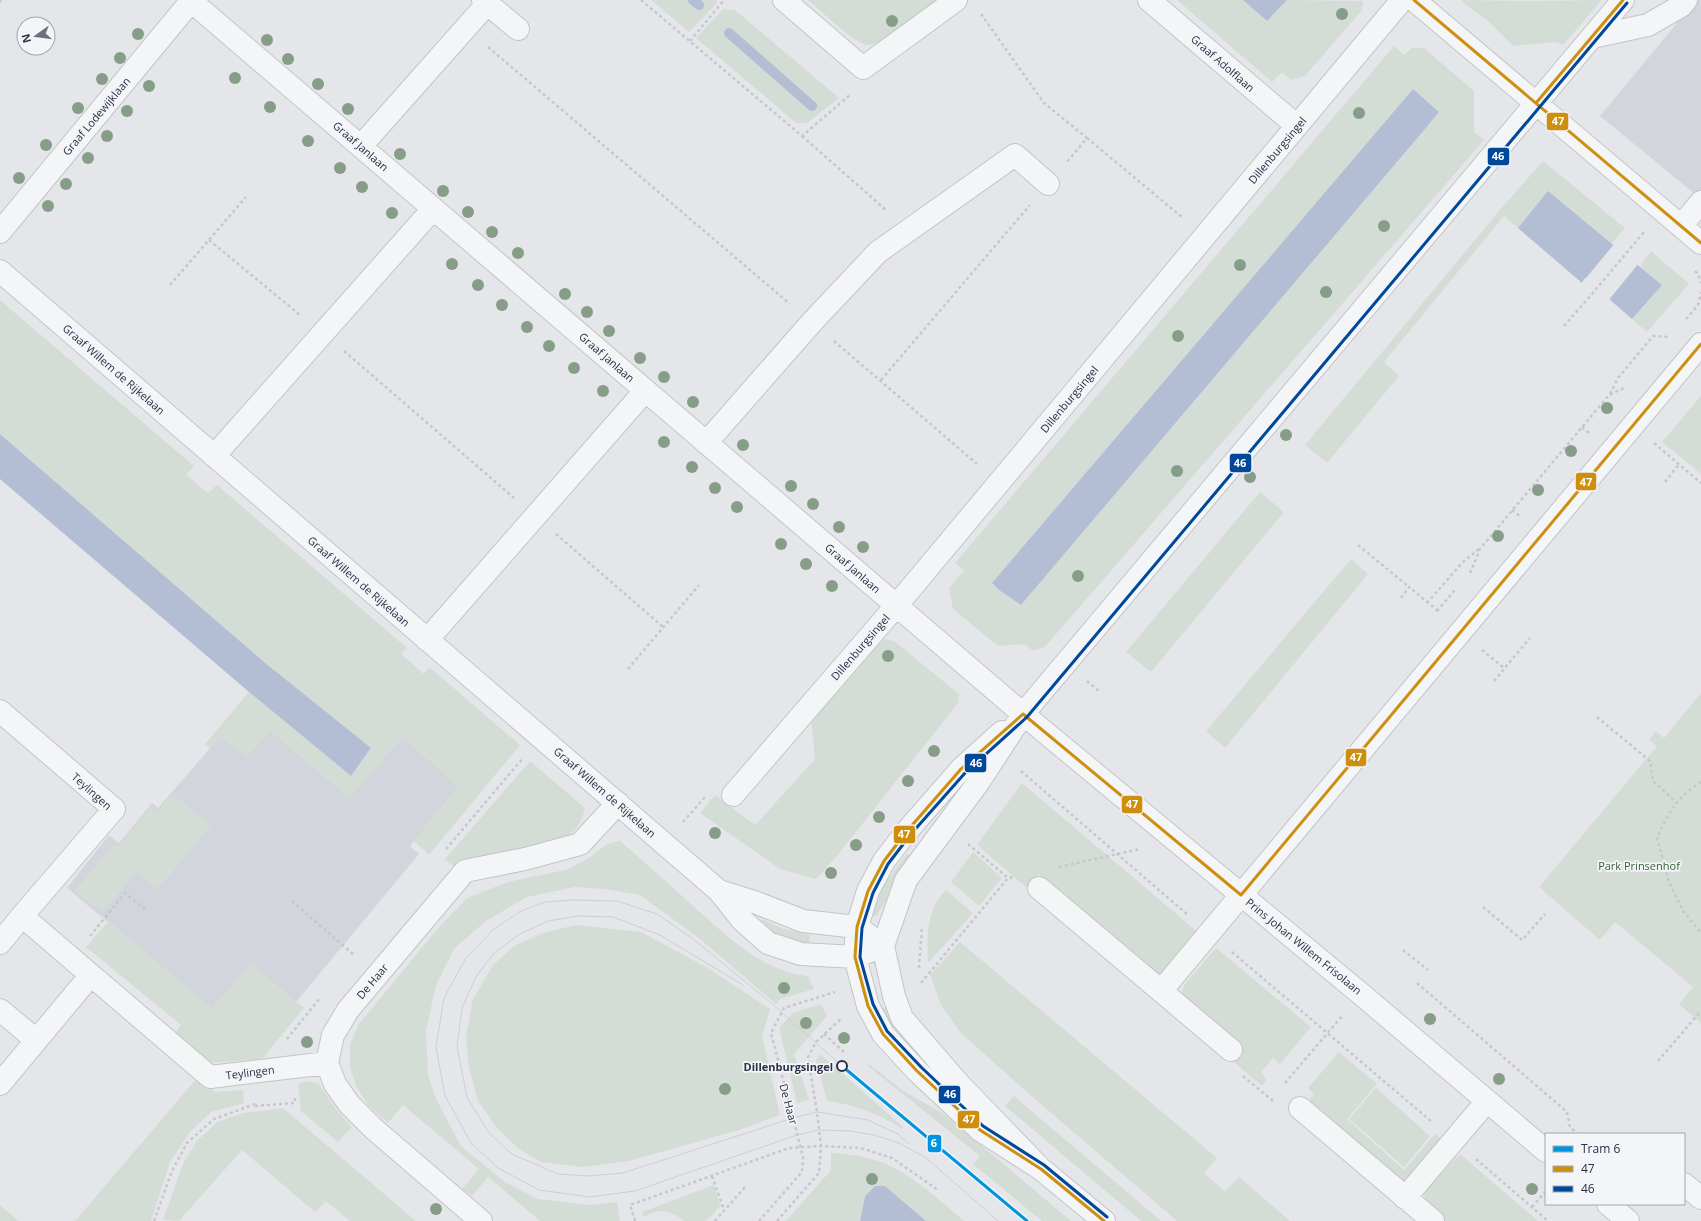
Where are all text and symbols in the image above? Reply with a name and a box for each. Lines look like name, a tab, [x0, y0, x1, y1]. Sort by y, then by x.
north arrow	[16, 16, 56, 56]
street label: Graaf Adolflaan	[1188, 31, 1258, 95]
text: N	[17, 32, 34, 45]
street label: Graaf Lodewijklaan	[59, 74, 133, 158]
line badge: 47	[1546, 112, 1569, 131]
street label: Dillenburgsingel	[1245, 113, 1309, 187]
text: 47	[1552, 113, 1564, 128]
street label: Graaf Janlaan	[330, 118, 392, 174]
line badge: 46	[1487, 147, 1510, 166]
text: 46	[1492, 148, 1504, 163]
street label: Graaf Willem de Rijkelaan	[60, 320, 168, 418]
street label: Graaf Janlaan	[576, 329, 638, 385]
street label: Dillenburgsingel	[1037, 362, 1101, 436]
line badge: 46	[1229, 453, 1252, 473]
text: 46	[1234, 455, 1246, 470]
line badge: 47	[1575, 472, 1597, 491]
text: 47	[1580, 474, 1592, 489]
street label: Graaf Willem de Rijkelaan	[305, 532, 413, 630]
street label: Graaf Janlaan	[822, 540, 884, 596]
street label: Dillenburgsingel	[827, 611, 893, 683]
street label: Graaf Willem de Rijkelaan	[551, 743, 659, 841]
line badge: 47	[1345, 748, 1367, 767]
text: 47	[1350, 749, 1362, 764]
line badge: 46	[964, 753, 987, 773]
text: 46	[970, 755, 982, 770]
street label: Teylingen	[69, 769, 115, 813]
line badge: 47	[1121, 795, 1143, 814]
text: 47	[1126, 796, 1138, 811]
line badge: 47	[893, 825, 916, 844]
text: 47	[898, 826, 910, 841]
park label: Park Prinsenhof	[1598, 858, 1681, 873]
street label: Prins Johan Willem Frisolaan	[1243, 895, 1365, 997]
street label: De Haar	[353, 960, 392, 1002]
place label: Dillenburgsingel	[744, 1059, 833, 1074]
marker: Dillenburgsingel	[836, 1060, 848, 1072]
street label: Teylingen	[225, 1062, 275, 1082]
street label: De Haar	[776, 1082, 802, 1127]
line badge: 46	[938, 1085, 961, 1104]
text: 46	[944, 1086, 956, 1101]
line badge: 47	[957, 1110, 980, 1129]
text: 47	[963, 1111, 975, 1126]
legend	[1545, 1133, 1685, 1205]
line badge: 6	[927, 1134, 942, 1153]
text: 6	[931, 1135, 937, 1150]
text: Tram 6	[1581, 1140, 1620, 1157]
text: 47	[1581, 1160, 1595, 1177]
text: 46	[1581, 1180, 1595, 1197]

